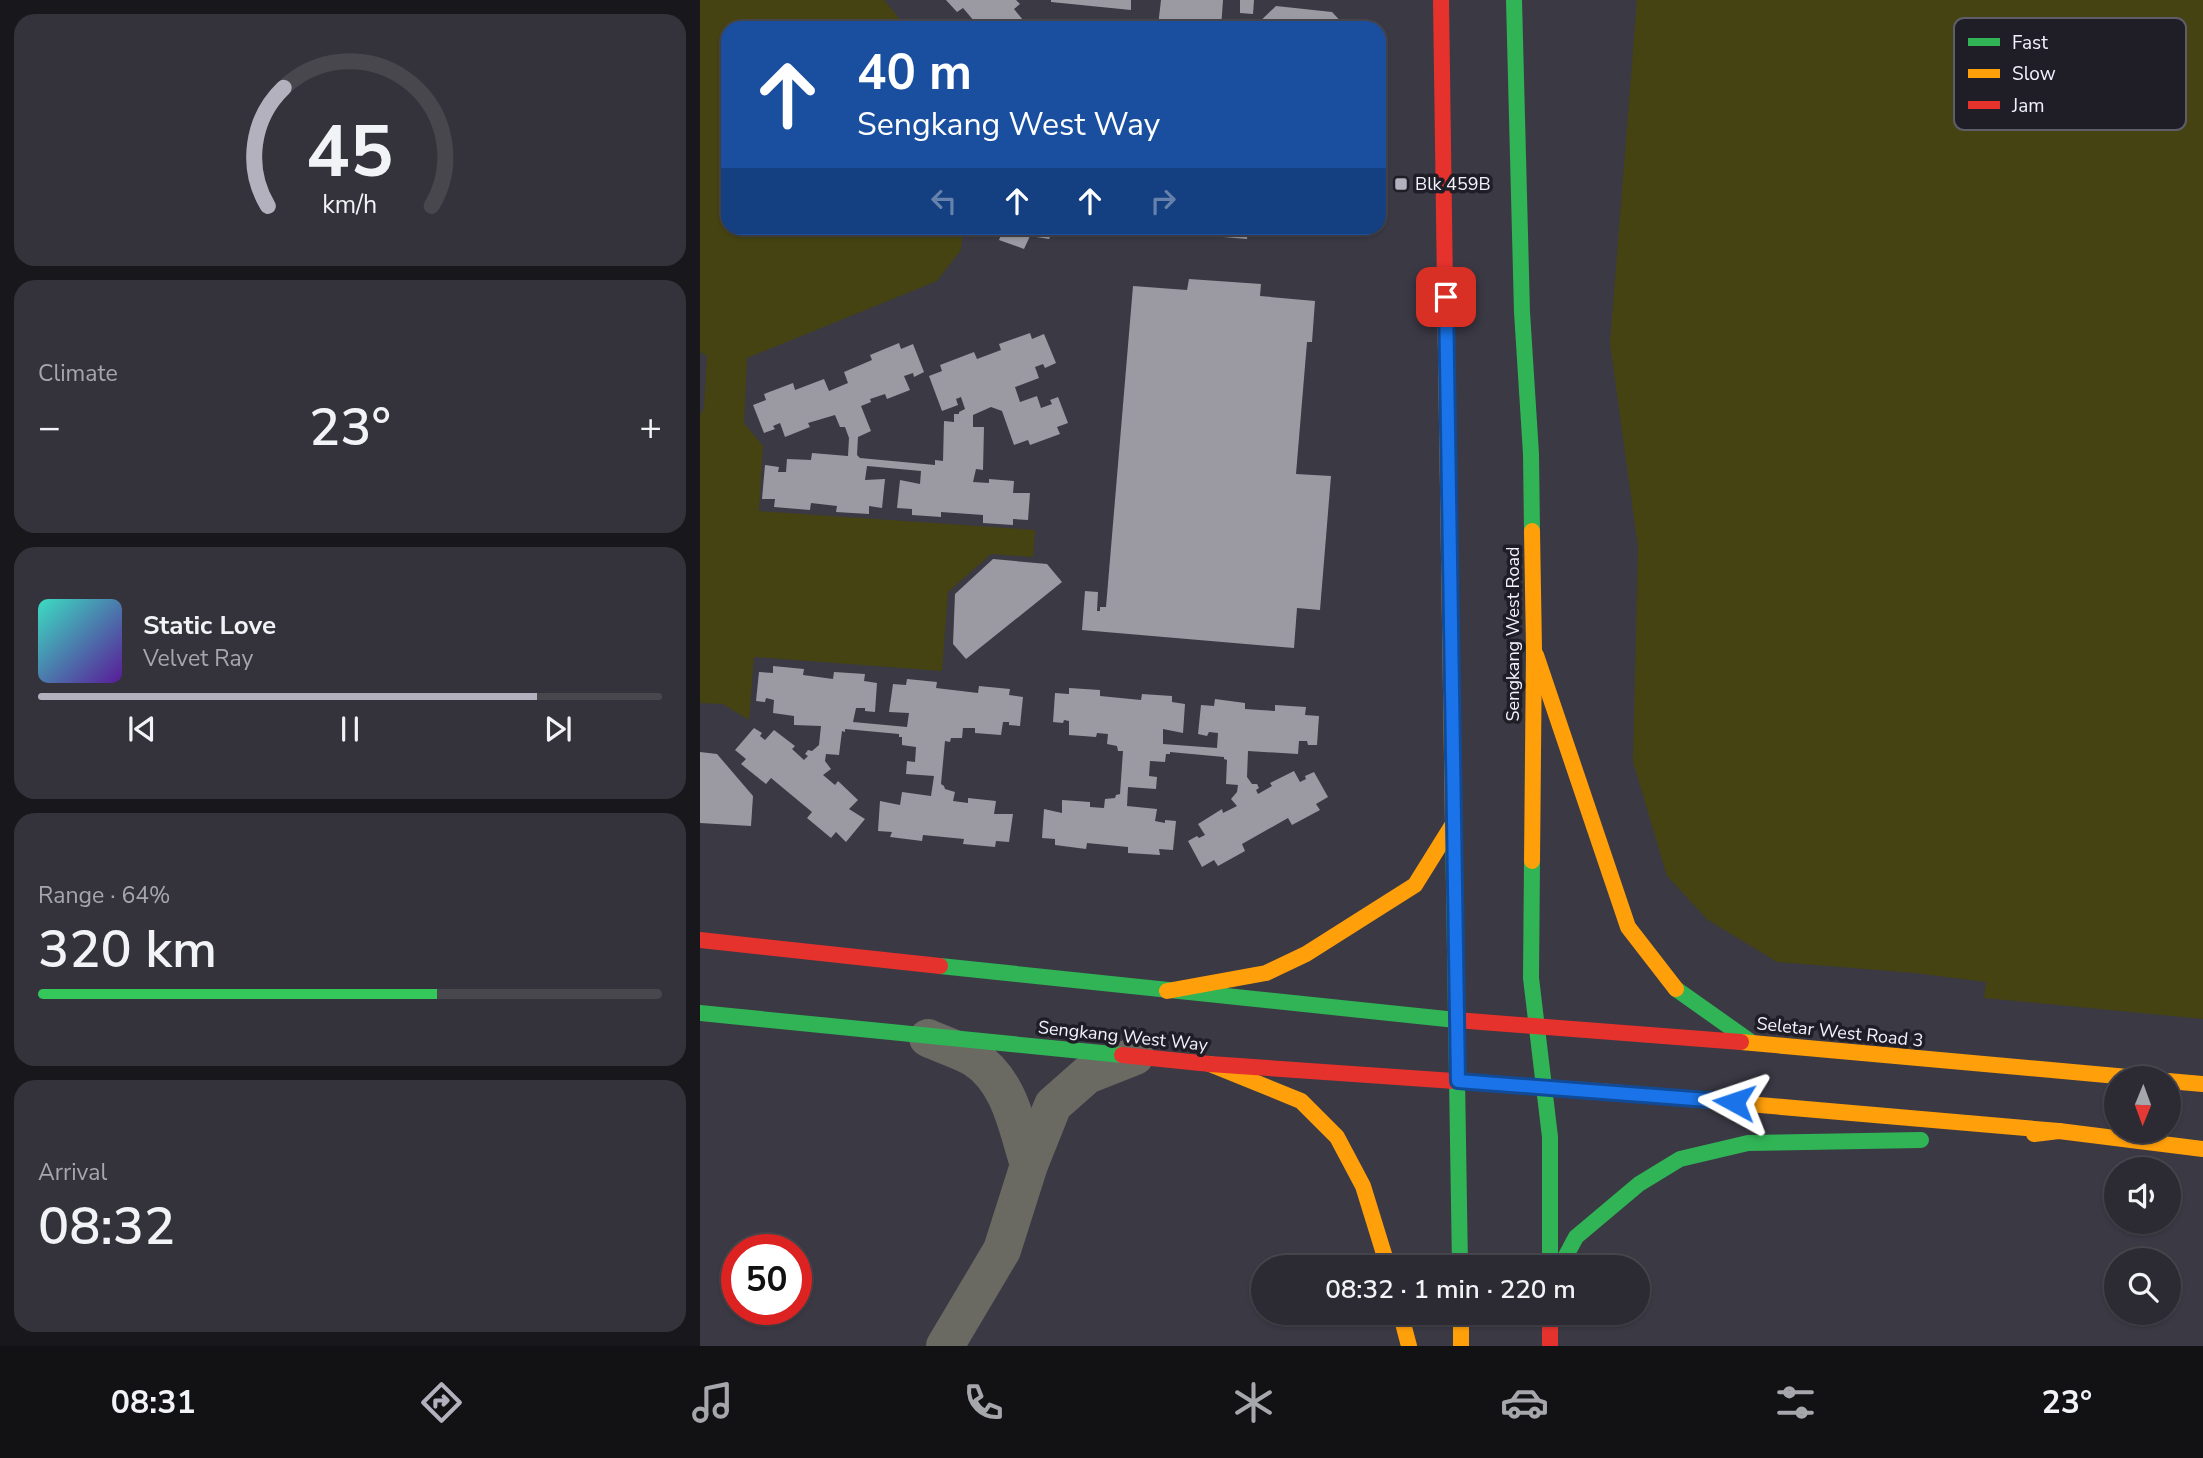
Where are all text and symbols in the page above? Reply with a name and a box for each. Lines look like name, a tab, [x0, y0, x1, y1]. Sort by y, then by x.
legend	[1954, 18, 2186, 130]
text: Fast	[2012, 30, 2048, 56]
text: 40 m	[857, 39, 972, 106]
icon: ahead	[742, 49, 833, 140]
text: Slow	[2012, 61, 2056, 87]
text: Jam	[2011, 93, 2045, 119]
text: 45	[306, 103, 394, 203]
text: Sengkang West Way	[857, 103, 1160, 146]
place label: Blk 459B	[1415, 172, 1491, 196]
marker: Blk 459B	[1393, 176, 1409, 192]
icon: left	[925, 182, 963, 220]
icon: ahead	[998, 182, 1036, 220]
icon: ahead	[1071, 182, 1109, 220]
icon: right	[1144, 182, 1182, 220]
text: km/h	[322, 188, 378, 222]
pin	[1416, 267, 1476, 327]
icon: arrive	[1427, 278, 1465, 316]
text: Climate	[38, 358, 118, 389]
text: 23°	[309, 392, 391, 463]
text: −	[38, 402, 61, 453]
text: +	[639, 402, 662, 453]
street label: Sengkang West Road	[1501, 547, 1525, 721]
text: Static Love	[143, 608, 276, 643]
text: Velvet Ray	[143, 643, 253, 674]
icon: previous	[123, 710, 161, 748]
icon: pause	[331, 710, 369, 748]
icon: next	[539, 710, 577, 748]
text: Range · 64%	[38, 880, 170, 911]
text: 320 km	[38, 914, 217, 985]
street label: Seletar West Road 3	[1755, 1011, 1925, 1053]
street label: Sengkang West Way	[1037, 1015, 1210, 1057]
position arrow	[1697, 1065, 1771, 1139]
north arrow	[2104, 1066, 2180, 1143]
map controls	[2104, 1066, 2181, 1325]
text: Arrival	[38, 1157, 107, 1188]
button: sound	[2104, 1157, 2181, 1234]
text: 08:32	[38, 1191, 175, 1262]
speed limit sign: 50	[721, 1234, 812, 1325]
button: search	[2104, 1248, 2181, 1325]
text: 08:32 · 1 min · 220 m	[1325, 1272, 1576, 1307]
icon: directions	[417, 1378, 466, 1427]
icon: music	[688, 1378, 737, 1427]
icon: phone	[959, 1378, 1008, 1427]
icon: climate	[1229, 1378, 1278, 1427]
icon: car	[1500, 1378, 1549, 1427]
icon: filters	[1771, 1378, 1820, 1427]
text: 08:31	[111, 1381, 196, 1424]
text: 23°	[2042, 1381, 2092, 1424]

